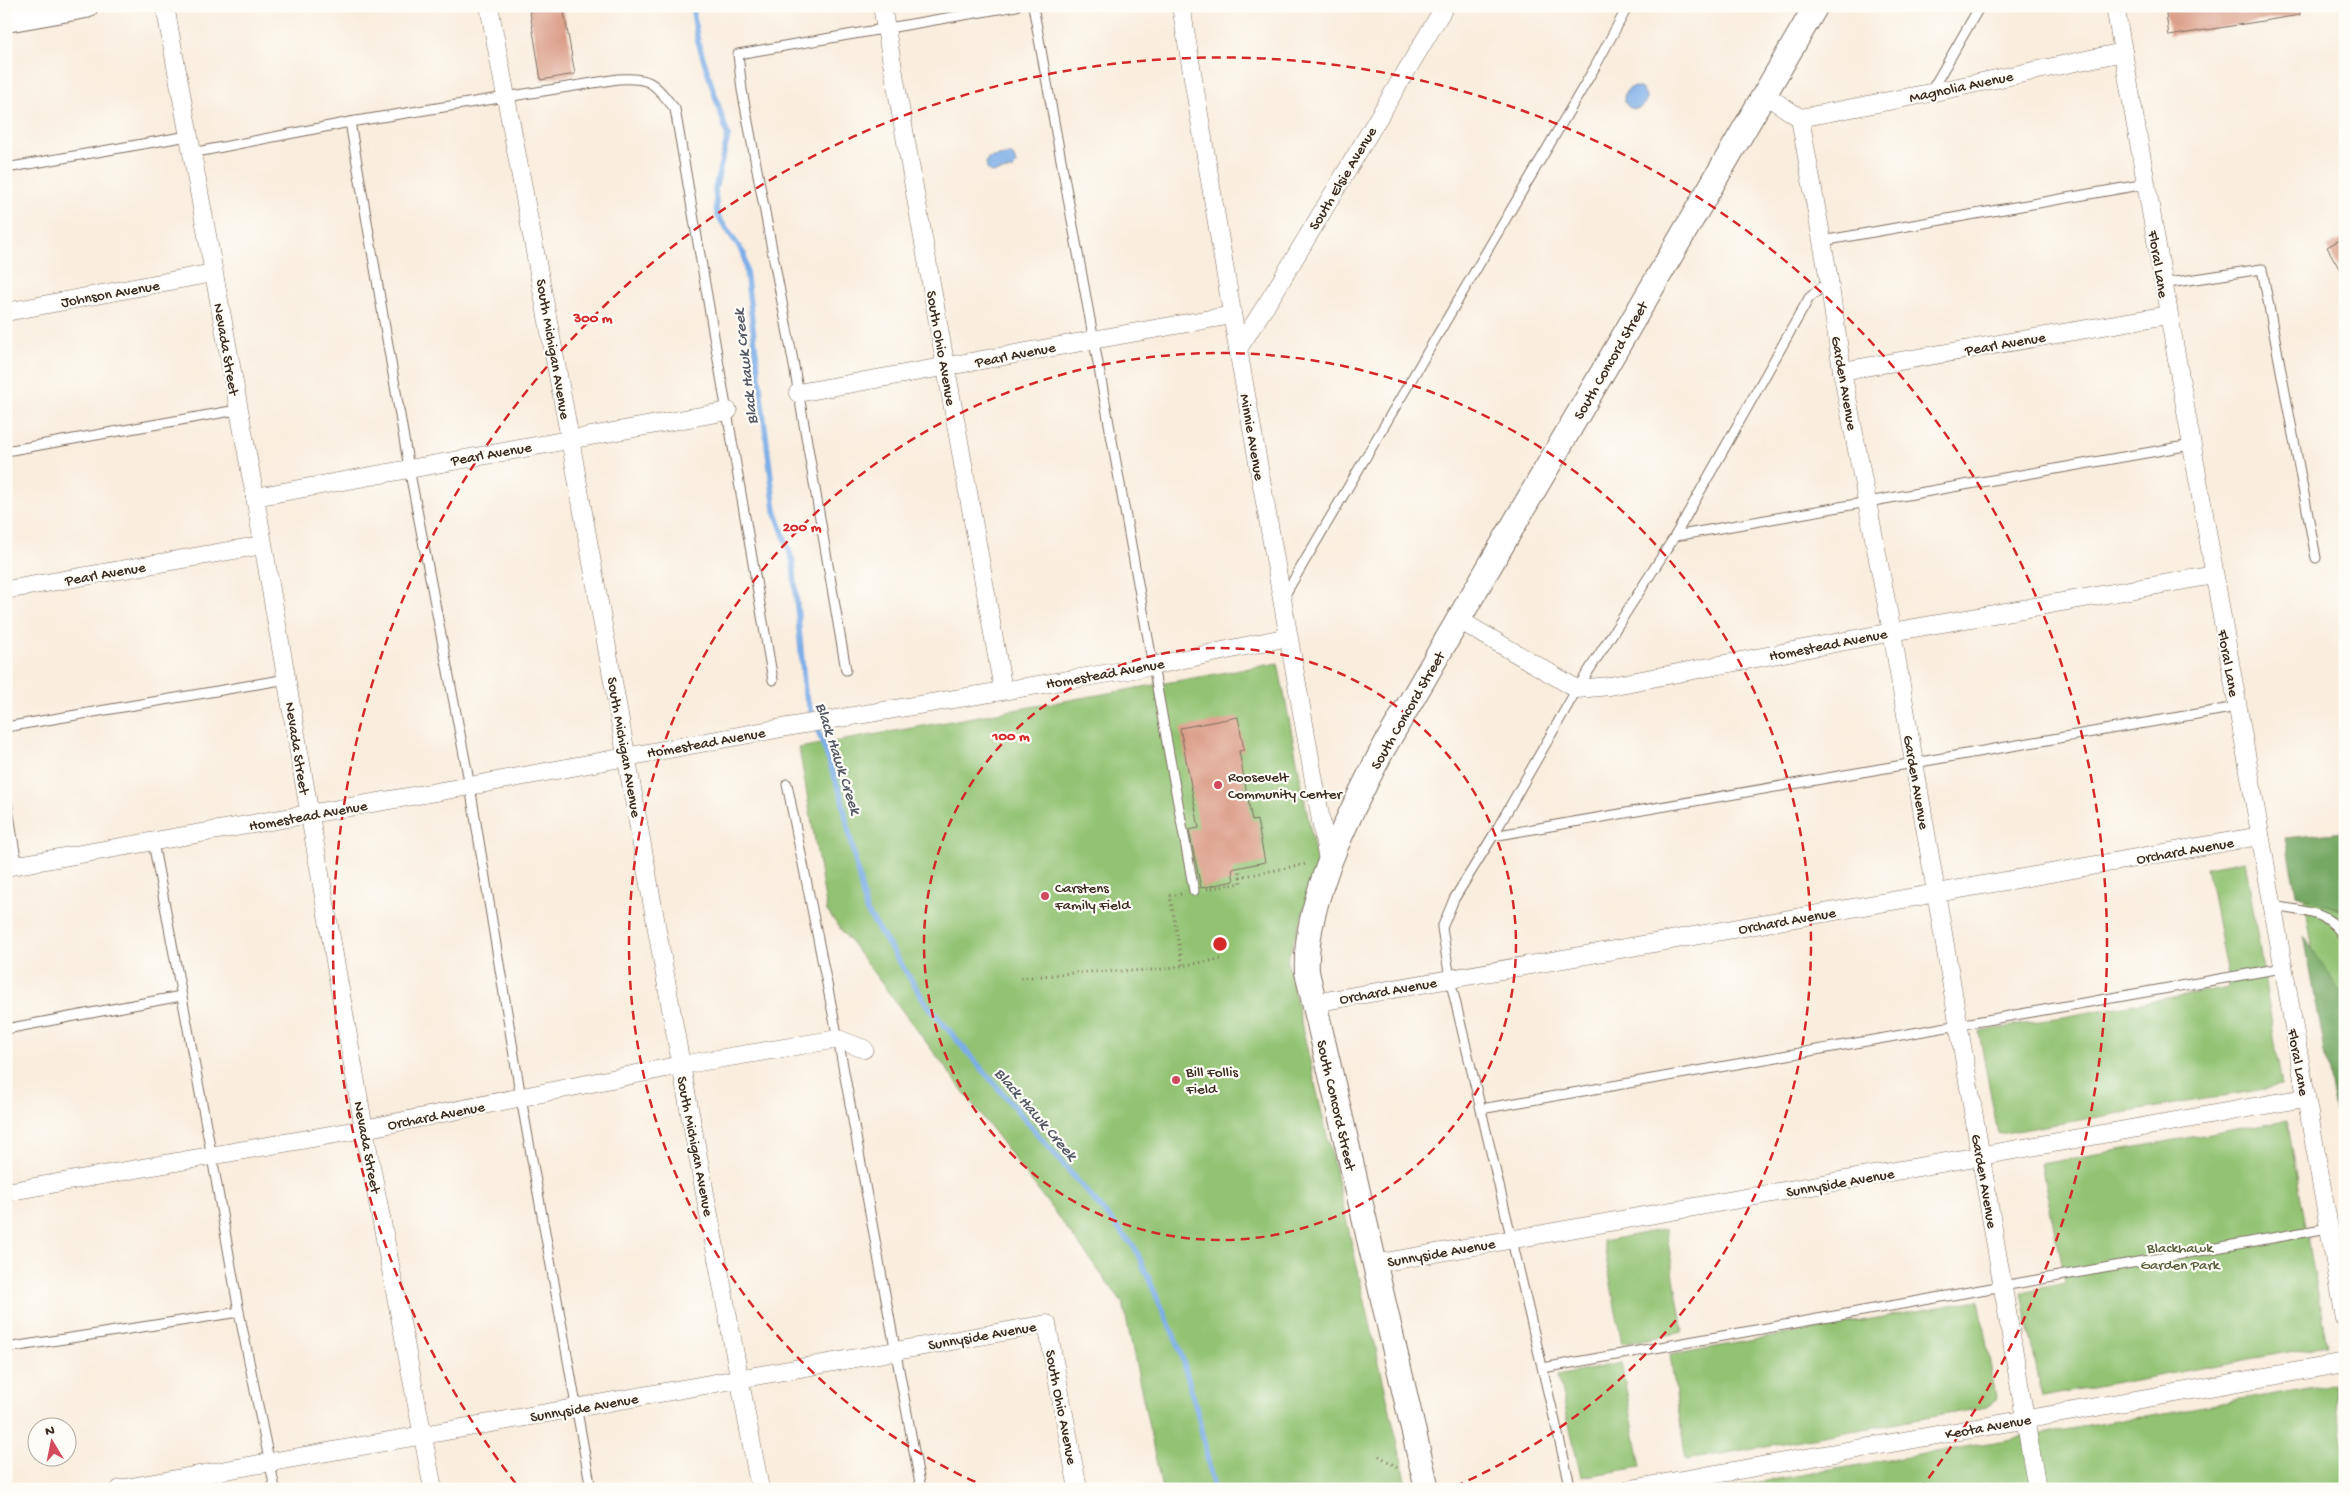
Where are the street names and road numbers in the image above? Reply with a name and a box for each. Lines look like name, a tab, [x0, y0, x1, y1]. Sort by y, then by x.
street label: Magnolia Avenue	[1908, 68, 2015, 108]
street label: South Elsie Avenue	[1306, 124, 1382, 234]
street label: Floral Lane	[2143, 228, 2171, 300]
street label: Johnson Avenue	[60, 277, 161, 313]
street label: South Michigan Avenue	[531, 278, 573, 421]
street label: South Ohio Avenue	[921, 290, 959, 407]
street label: South Concord Street	[1571, 297, 1654, 423]
street label: Nevada Street	[208, 302, 242, 399]
street label: Pearl Avenue	[1963, 329, 2047, 361]
street label: Garden Avenue	[1826, 335, 1860, 432]
street label: Pearl Avenue	[973, 339, 1057, 373]
street label: Minnie Avenue	[1235, 393, 1268, 482]
street label: Pearl Avenue	[449, 439, 533, 471]
street label: Pearl Avenue	[63, 559, 147, 591]
street label: Homestead Avenue	[1768, 626, 1889, 666]
street label: Floral Lane	[2212, 627, 2242, 699]
street label: South Concord Street	[1368, 647, 1451, 773]
street label: Homestead Avenue	[1045, 656, 1166, 694]
street label: South Michigan Avenue	[602, 676, 644, 819]
street label: Nevada Street	[280, 701, 312, 798]
street label: Homestead Avenue	[646, 725, 767, 763]
street label: Garden Avenue	[1898, 734, 1932, 831]
street label: Homestead Avenue	[248, 798, 369, 836]
street label: Orchard Avenue	[2135, 835, 2236, 869]
street label: Orchard Avenue	[1737, 905, 1838, 939]
street label: Orchard Avenue	[1338, 975, 1439, 1009]
street label: Floral Lane	[2282, 1026, 2312, 1098]
street label: South Concord Street	[1311, 1039, 1359, 1174]
street label: South Michigan Avenue	[672, 1075, 716, 1218]
street label: Orchard Avenue	[386, 1099, 487, 1135]
street label: Nevada Street	[348, 1100, 384, 1197]
street label: Garden Avenue	[1966, 1133, 2000, 1230]
street label: Sunnyside Avenue	[1785, 1166, 1896, 1202]
street label: Sunnyside Avenue	[1386, 1236, 1497, 1272]
street label: Sunnyside Avenue	[927, 1319, 1038, 1355]
street label: South Ohio Avenue	[1040, 1349, 1080, 1466]
street label: Sunnyside Avenue	[529, 1391, 640, 1427]
street label: Keota Avenue	[1944, 1412, 2033, 1444]

